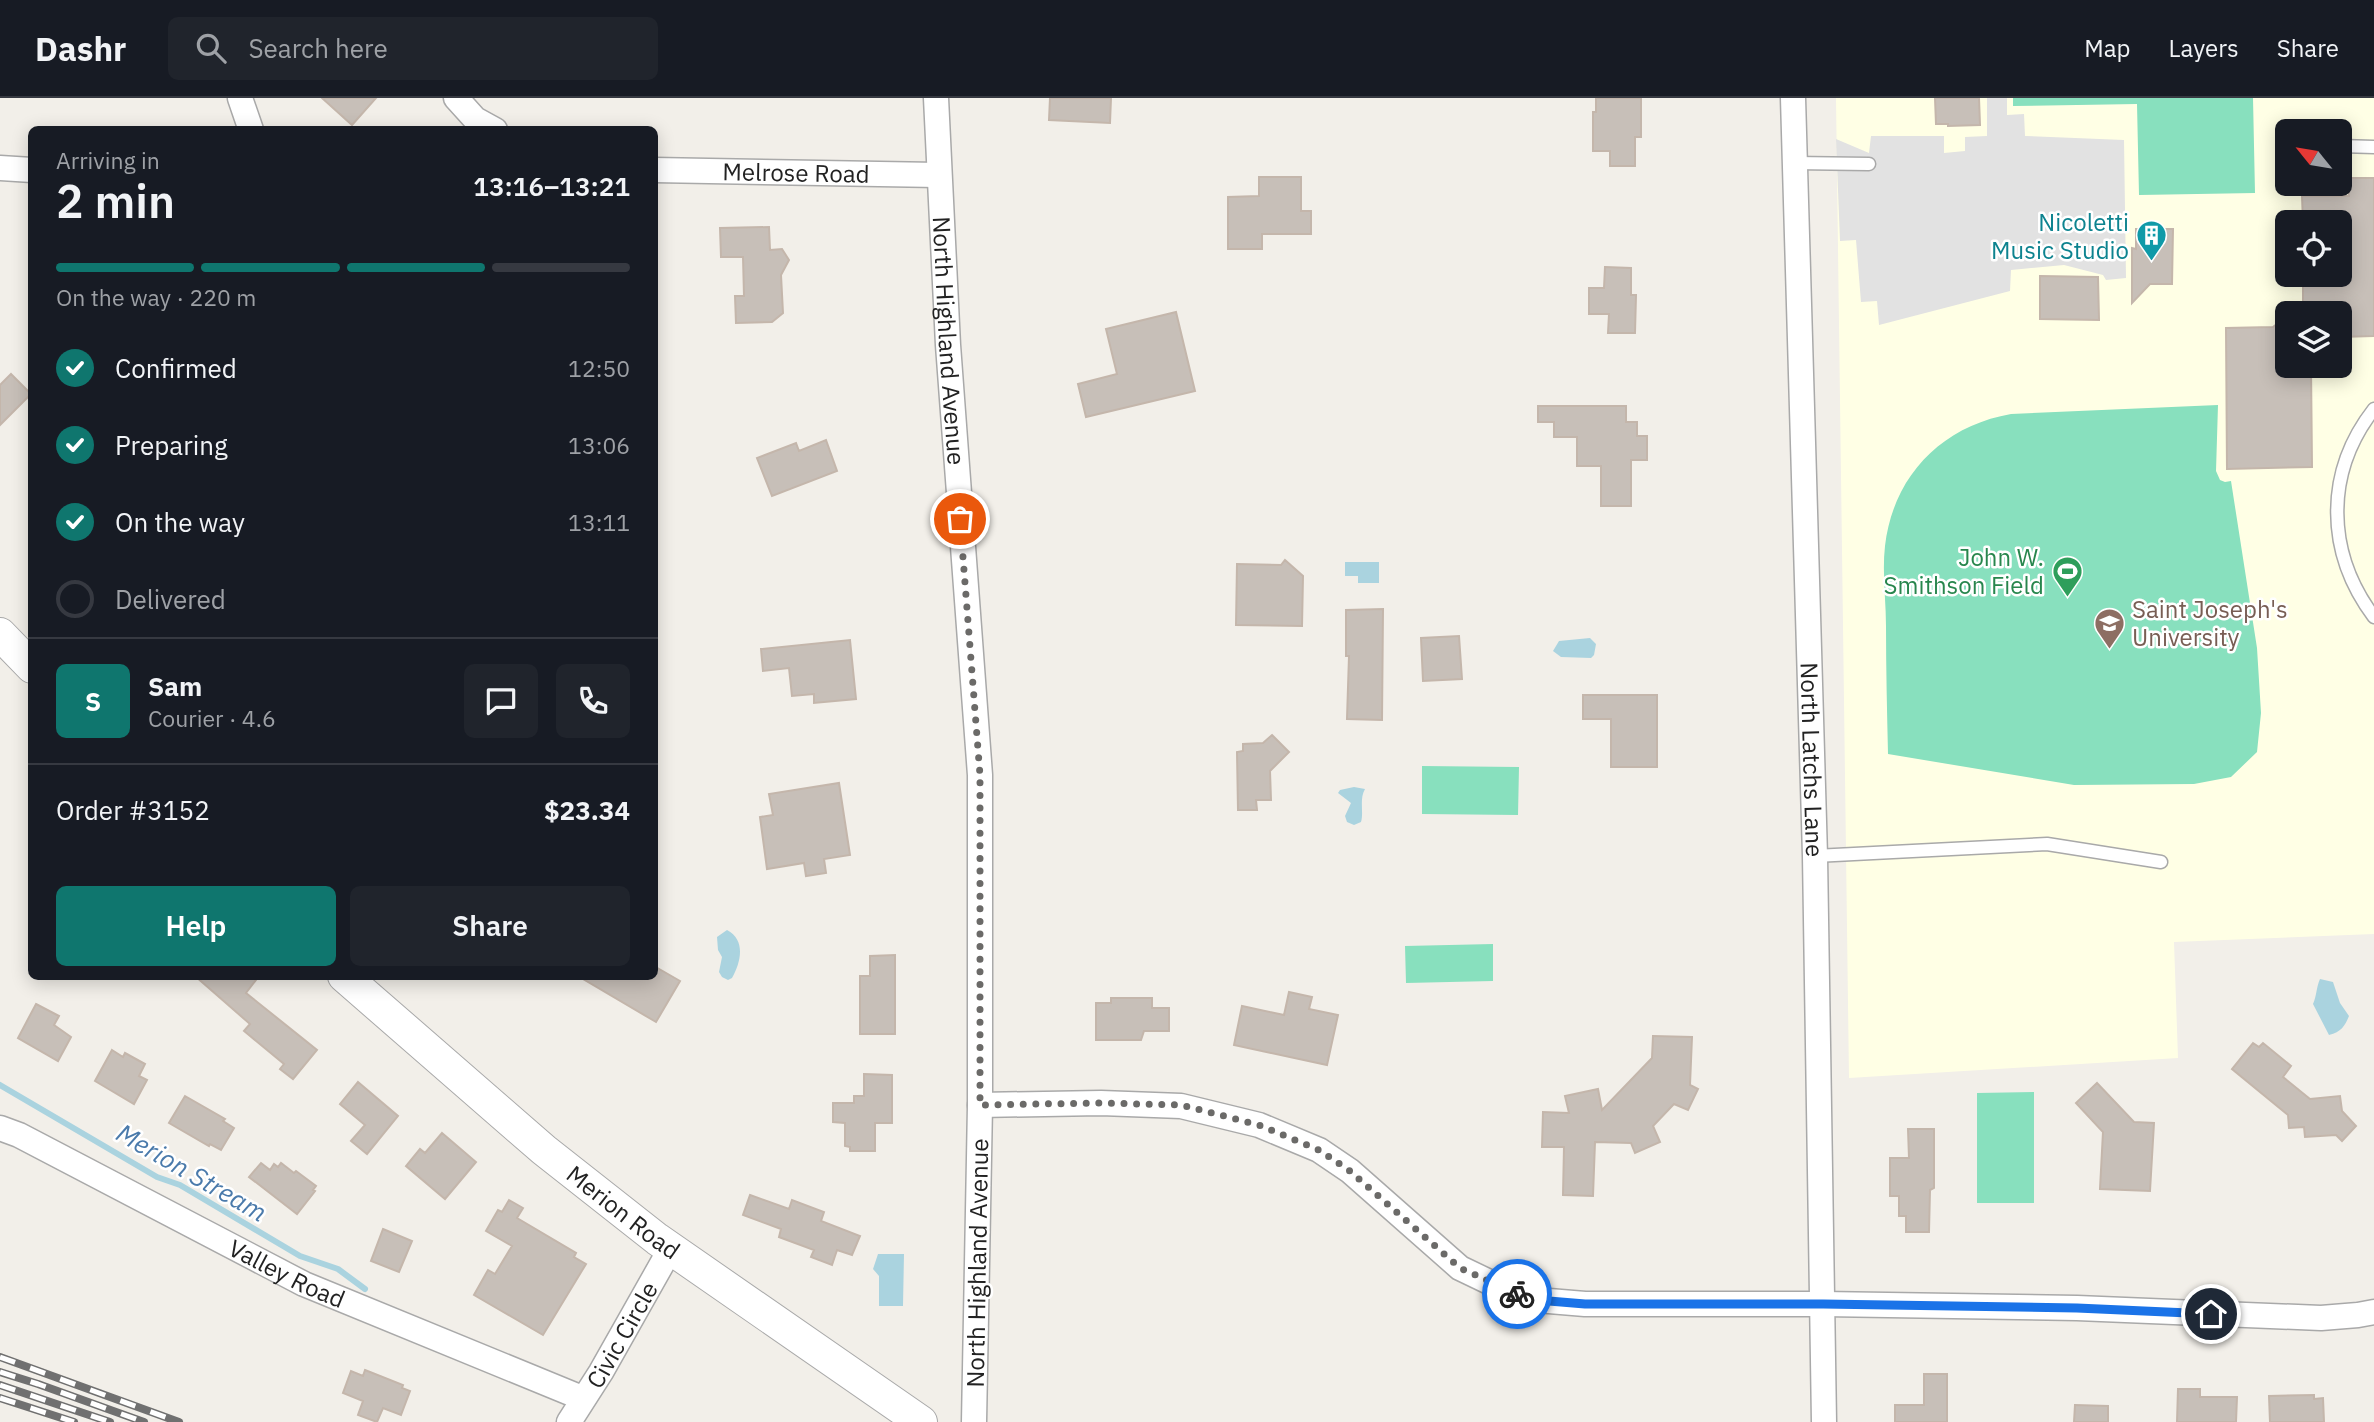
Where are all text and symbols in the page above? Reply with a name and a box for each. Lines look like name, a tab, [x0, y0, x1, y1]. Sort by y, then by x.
search box	[168, 17, 658, 80]
text: Dashr	[35, 27, 126, 70]
icon: search	[192, 29, 230, 67]
text: Search here	[248, 31, 388, 65]
text: Map	[2084, 32, 2131, 64]
text: Layers	[2169, 32, 2239, 64]
text: Share	[2277, 32, 2339, 64]
north arrow	[2275, 119, 2352, 196]
map controls	[2275, 119, 2352, 378]
text: Arriving in	[56, 145, 160, 175]
street label: Melrose Road	[722, 155, 870, 190]
text: 13:16–13:21	[473, 169, 630, 203]
text: 2 min	[56, 171, 175, 231]
place label: Nicoletti Music Studio	[1991, 206, 2129, 266]
button: locate	[2275, 210, 2352, 287]
street label: North Highland Avenue	[926, 216, 973, 466]
building icon: Nicoletti Music Studio	[2135, 219, 2169, 263]
text: On the way · 220 m	[56, 282, 256, 312]
button: layers	[2275, 301, 2352, 378]
icon: check	[56, 349, 94, 387]
text: Confirmed	[115, 351, 237, 385]
text: 12:50	[568, 353, 630, 383]
icon: check	[56, 426, 94, 464]
text: Preparing	[115, 428, 228, 462]
text: 13:06	[568, 430, 630, 460]
pin	[930, 489, 990, 549]
icon: bag	[941, 500, 979, 538]
icon: check	[56, 503, 94, 541]
text: On the way	[115, 505, 245, 539]
text: 13:11	[568, 507, 630, 537]
place label: John W. Smithson Field	[1884, 541, 2044, 601]
sports icon: John W. Smithson Field	[2050, 554, 2084, 598]
text: Delivered	[115, 582, 226, 616]
place label: Saint Joseph's University	[2132, 593, 2288, 653]
school or university icon: Saint Joseph's University	[2092, 606, 2126, 650]
street label: North Latchs Lane	[1793, 662, 1831, 858]
button: chat	[464, 664, 538, 738]
button: phone	[556, 664, 630, 738]
text: Sam	[148, 669, 202, 703]
text: S	[85, 684, 101, 718]
text: Courier · 4.6	[148, 703, 276, 733]
text: Order #3152	[56, 793, 210, 827]
text: $23.34	[544, 793, 630, 827]
button: Help	[56, 886, 336, 966]
button: Share	[350, 886, 630, 966]
water label: Merion Stream	[111, 1115, 273, 1229]
street label: North Highland Avenue	[959, 1138, 995, 1388]
street label: Merion Road	[560, 1158, 686, 1266]
street label: Valley Road	[223, 1232, 350, 1315]
courier	[1482, 1259, 1552, 1329]
icon: bike	[1498, 1275, 1536, 1313]
street label: Civic Circle	[579, 1276, 665, 1394]
pin	[2181, 1284, 2241, 1344]
icon: home	[2192, 1295, 2230, 1333]

